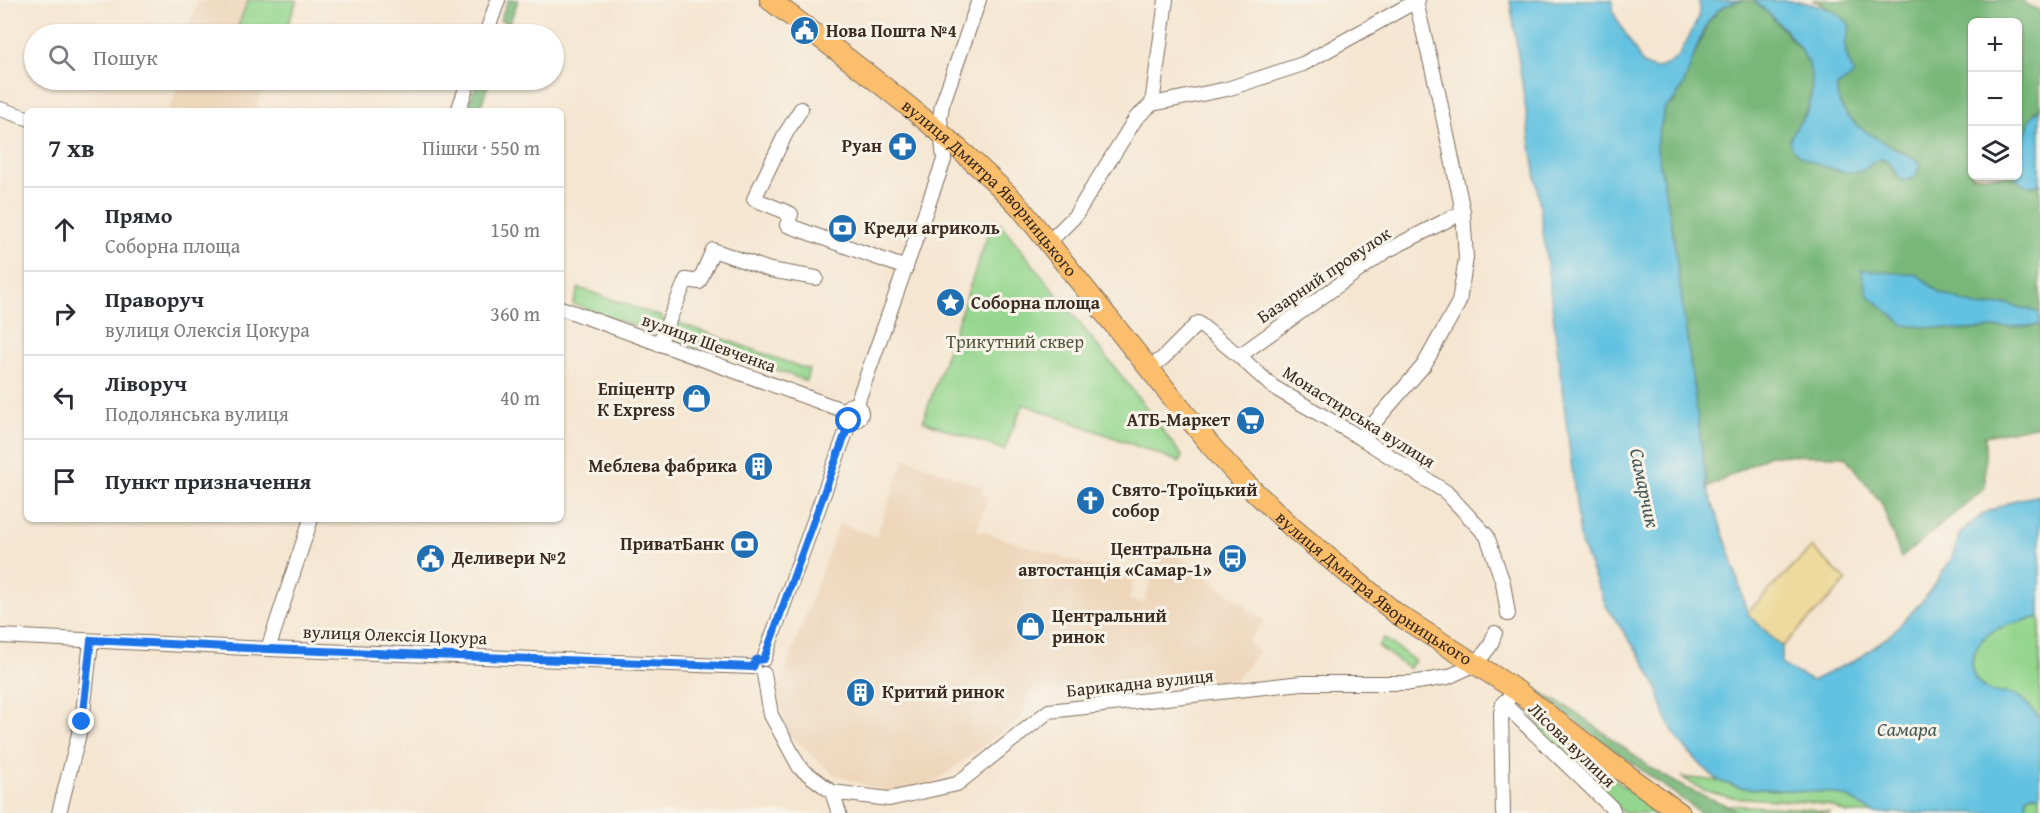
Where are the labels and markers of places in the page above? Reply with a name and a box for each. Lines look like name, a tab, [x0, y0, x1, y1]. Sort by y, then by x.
public building icon: Нова Пошта №4	[789, 15, 821, 47]
place label: Нова Пошта №4	[826, 17, 957, 44]
pharmacy icon: Руан	[887, 130, 919, 162]
place label: Руан	[842, 132, 882, 159]
bank icon: Креди агриколь	[827, 212, 859, 244]
place label: Креди агриколь	[864, 214, 1000, 241]
place icon: Соборна площа	[934, 287, 966, 319]
place label: Соборна площа	[971, 289, 1101, 316]
place label: Епіцентр К Express	[597, 375, 675, 423]
shop icon: Епіцентр К Express	[680, 383, 712, 415]
supermarket icon: АТБ-Маркет	[1235, 404, 1267, 436]
place label: АТБ-Маркет	[1127, 406, 1230, 433]
building icon: Меблева фабрика	[742, 450, 774, 482]
place label: Меблева фабрика	[588, 452, 738, 479]
place label: Свято-Троїцький собор	[1112, 476, 1257, 524]
church icon: Свято-Троїцький собор	[1075, 484, 1107, 516]
bank icon: ПриватБанк	[729, 528, 761, 560]
place label: ПриватБанк	[620, 530, 725, 557]
place label: Центральна автостанція «Самар-1»	[1018, 535, 1213, 583]
public building icon: Деливери №2	[415, 542, 447, 574]
bus stop icon: Центральна автостанція «Самар-1»	[1217, 543, 1249, 575]
place label: Деливери №2	[451, 544, 566, 571]
place label: Центральний ринок	[1052, 602, 1167, 650]
shop icon: Центральний ринок	[1015, 610, 1047, 642]
building icon: Критий ринок	[845, 676, 877, 708]
place label: Критий ринок	[882, 678, 1005, 705]

